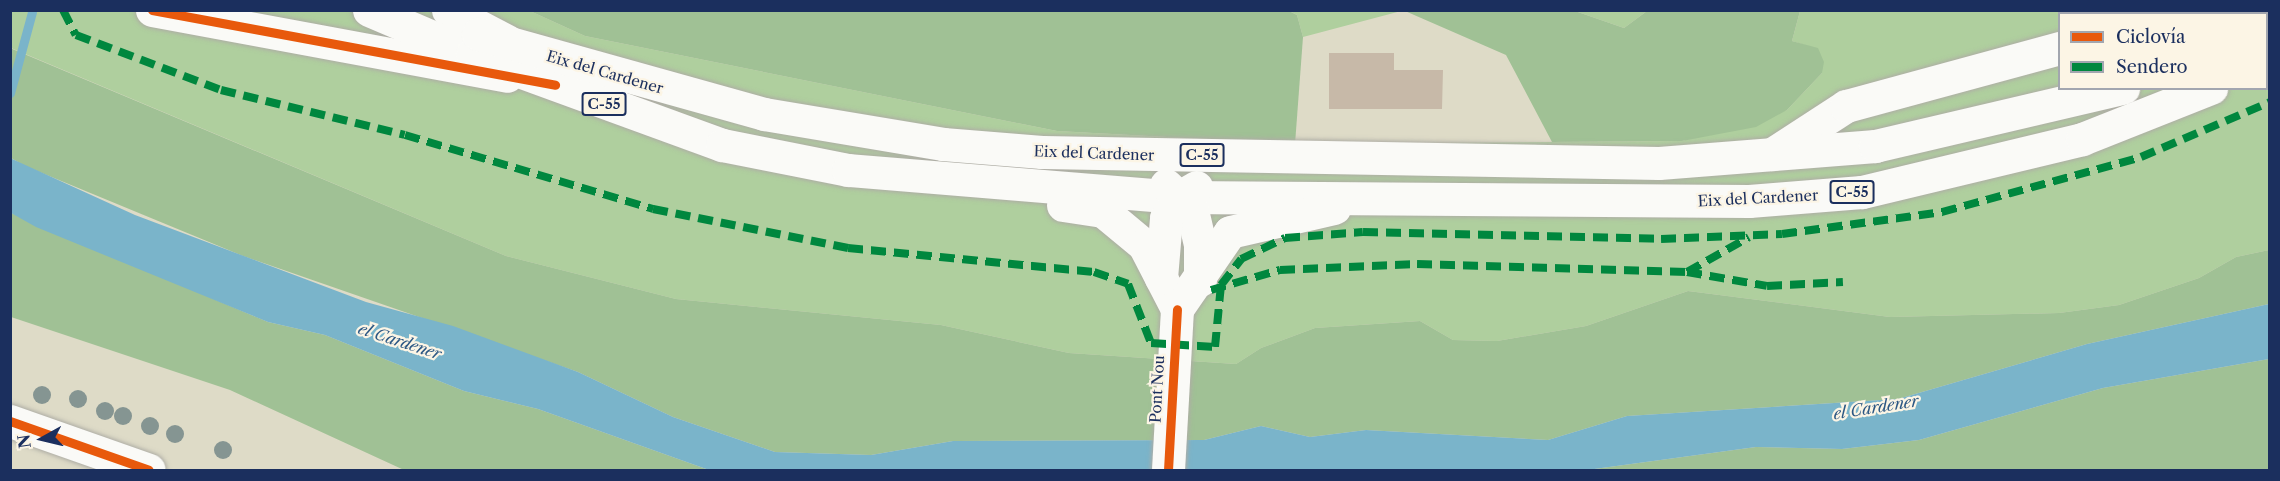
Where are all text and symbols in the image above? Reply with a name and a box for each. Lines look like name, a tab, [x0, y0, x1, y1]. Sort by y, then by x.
legend	[2058, 12, 2268, 90]
text: Ciclovía	[2116, 26, 2185, 48]
street label: Eix del Cardener	[544, 47, 666, 97]
text: Sendero	[2116, 56, 2188, 78]
road number: C-55	[582, 93, 626, 115]
street label: Eix del Cardener	[1033, 142, 1155, 164]
road number: C-55	[1180, 144, 1224, 166]
road number: C-55	[1830, 181, 1874, 203]
street label: Eix del Cardener	[1697, 186, 1819, 210]
water label: el Cardener	[356, 319, 444, 363]
street label: Pont Nou	[1146, 355, 1168, 423]
water label: el Cardener	[1832, 391, 1920, 423]
north arrow	[12, 409, 72, 469]
text: N	[13, 433, 35, 450]

